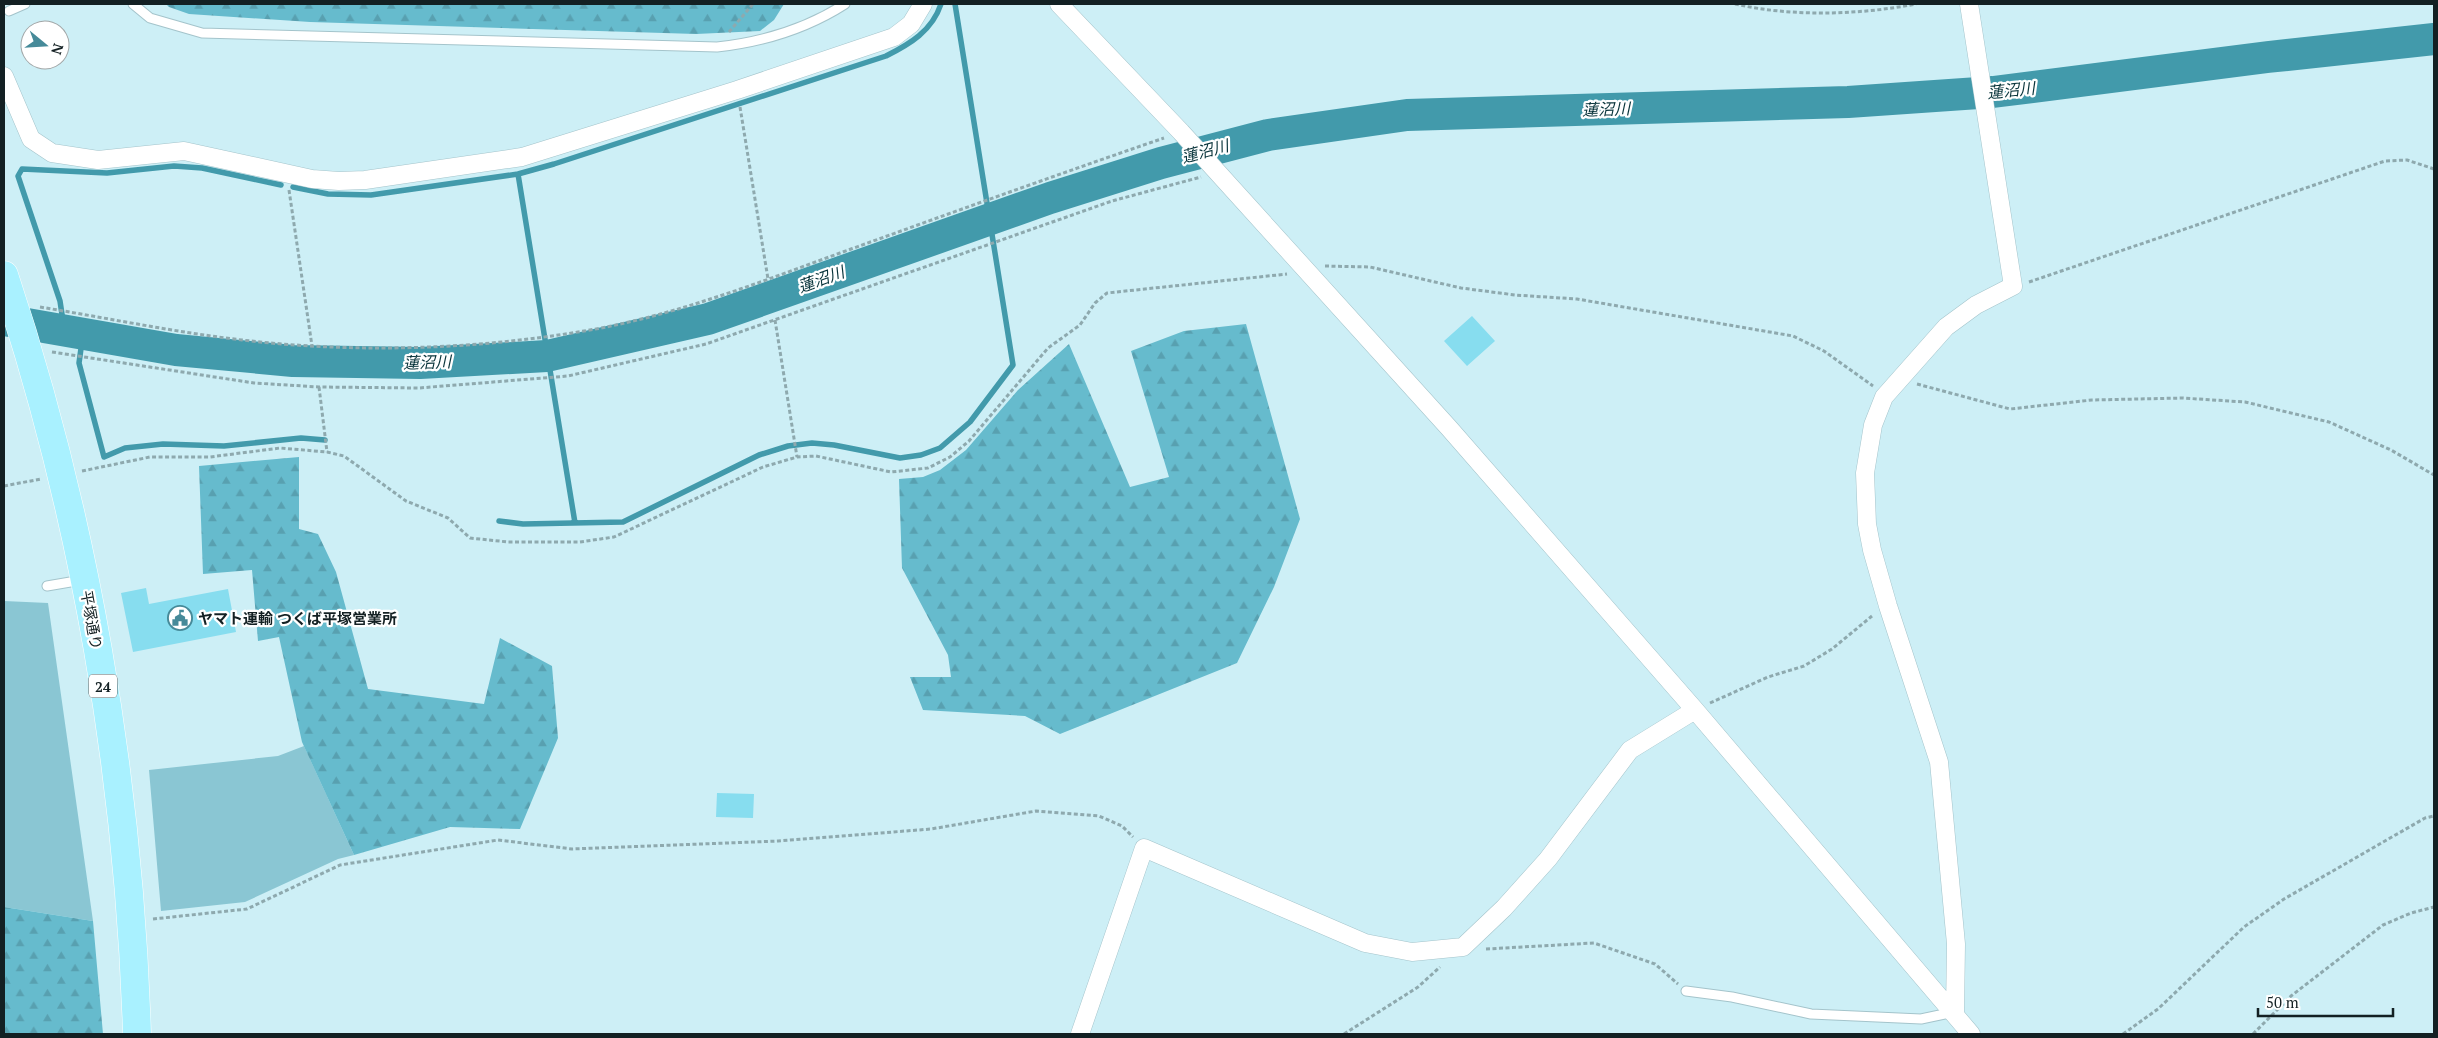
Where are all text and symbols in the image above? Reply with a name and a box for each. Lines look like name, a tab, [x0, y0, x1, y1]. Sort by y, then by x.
north arrow	[20, 20, 70, 70]
text: N	[47, 41, 69, 58]
water label: 蓮沼川	[1986, 76, 2038, 103]
water label: 蓮沼川	[1582, 97, 1632, 121]
water label: 蓮沼川	[1179, 134, 1233, 168]
water label: 蓮沼川	[795, 260, 849, 298]
water label: 蓮沼川	[403, 350, 453, 374]
street label: 平塚通り	[77, 589, 107, 651]
public building icon: ヤマト運輸 つくば平塚営業所	[167, 605, 193, 631]
place label: ヤマト運輸 つくば平塚営業所	[198, 608, 397, 628]
road number: 24	[89, 674, 117, 698]
scale bar	[2258, 986, 2393, 1018]
text: 50 m	[2266, 992, 2299, 1012]

